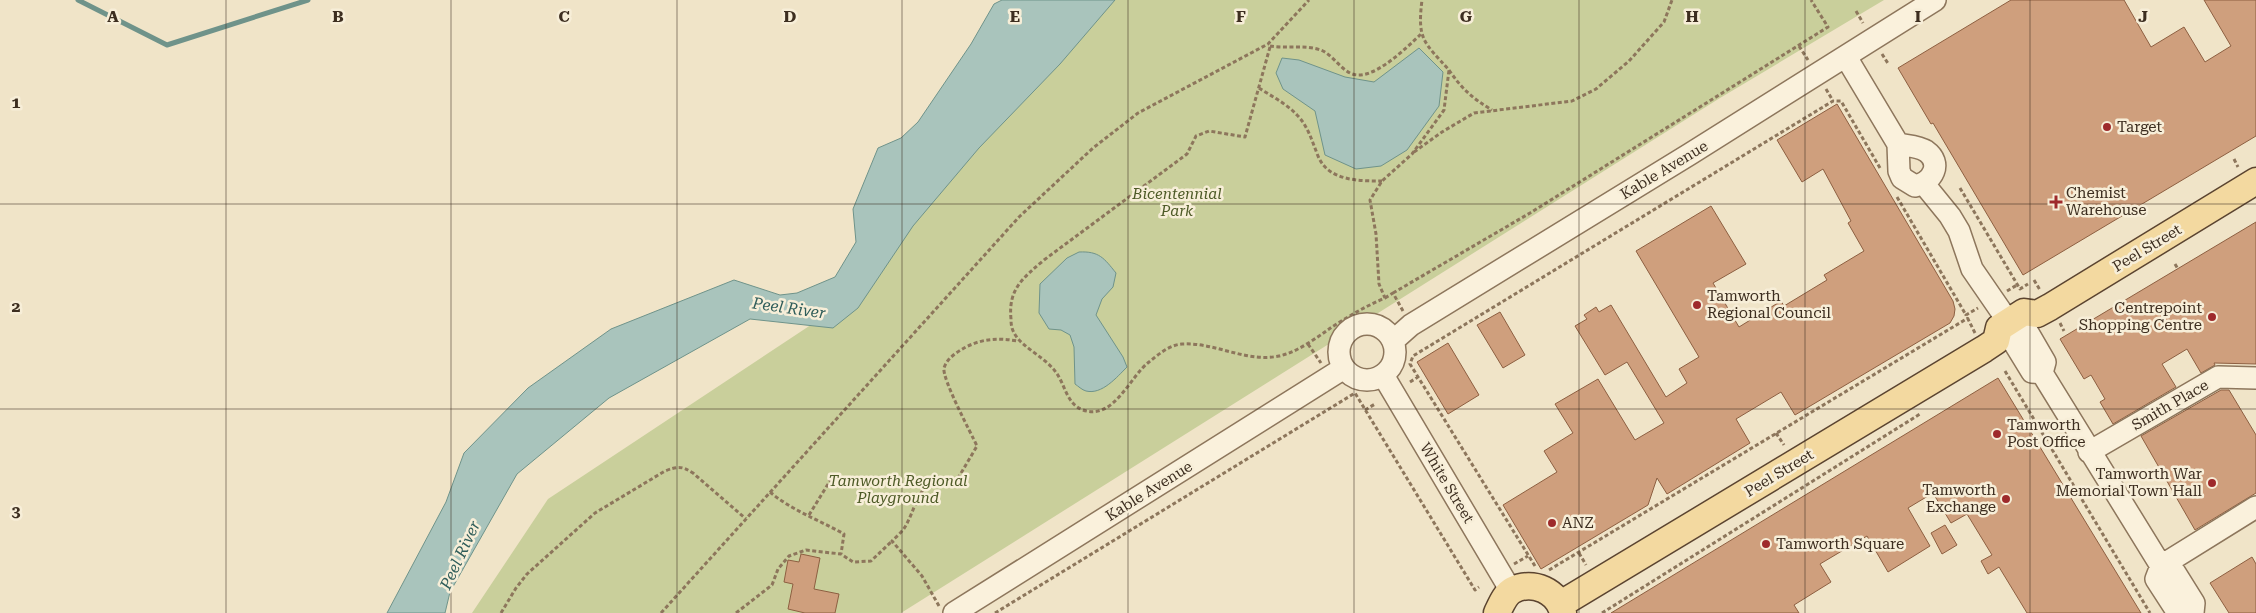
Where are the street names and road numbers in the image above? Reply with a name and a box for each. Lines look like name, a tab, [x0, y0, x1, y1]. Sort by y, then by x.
street label: Kable Avenue	[1617, 137, 1711, 203]
street label: Peel Street	[2109, 220, 2185, 276]
street label: Smith Place	[2128, 376, 2212, 434]
street label: White Street	[1416, 440, 1478, 527]
street label: Peel Street	[1741, 445, 1817, 501]
street label: Kable Avenue	[1102, 457, 1196, 525]

